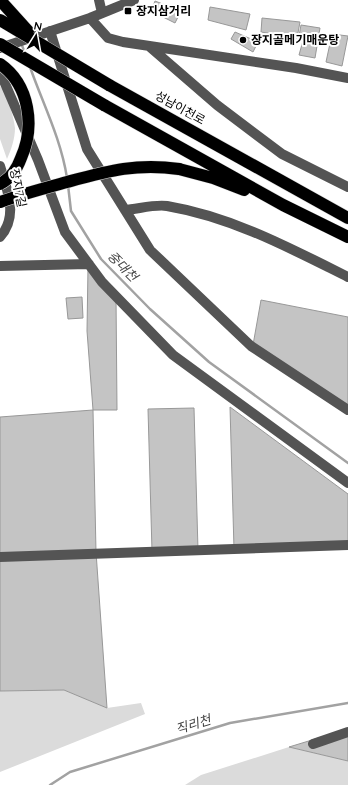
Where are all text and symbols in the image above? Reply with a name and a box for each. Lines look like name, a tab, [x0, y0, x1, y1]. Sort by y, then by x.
place label: 장지삼거리	[136, 3, 191, 18]
marker: 장지삼거리	[123, 6, 133, 16]
north arrow	[16, 16, 56, 56]
text: N	[33, 19, 43, 34]
place label: 장지골메기매운탕	[251, 32, 339, 47]
marker: 장지골메기매운탕	[238, 35, 248, 45]
street label: 성남이천로	[152, 88, 208, 128]
street label: 장지7길	[7, 167, 30, 209]
water label: 중대천	[105, 248, 142, 285]
water label: 직리천	[173, 711, 213, 737]

